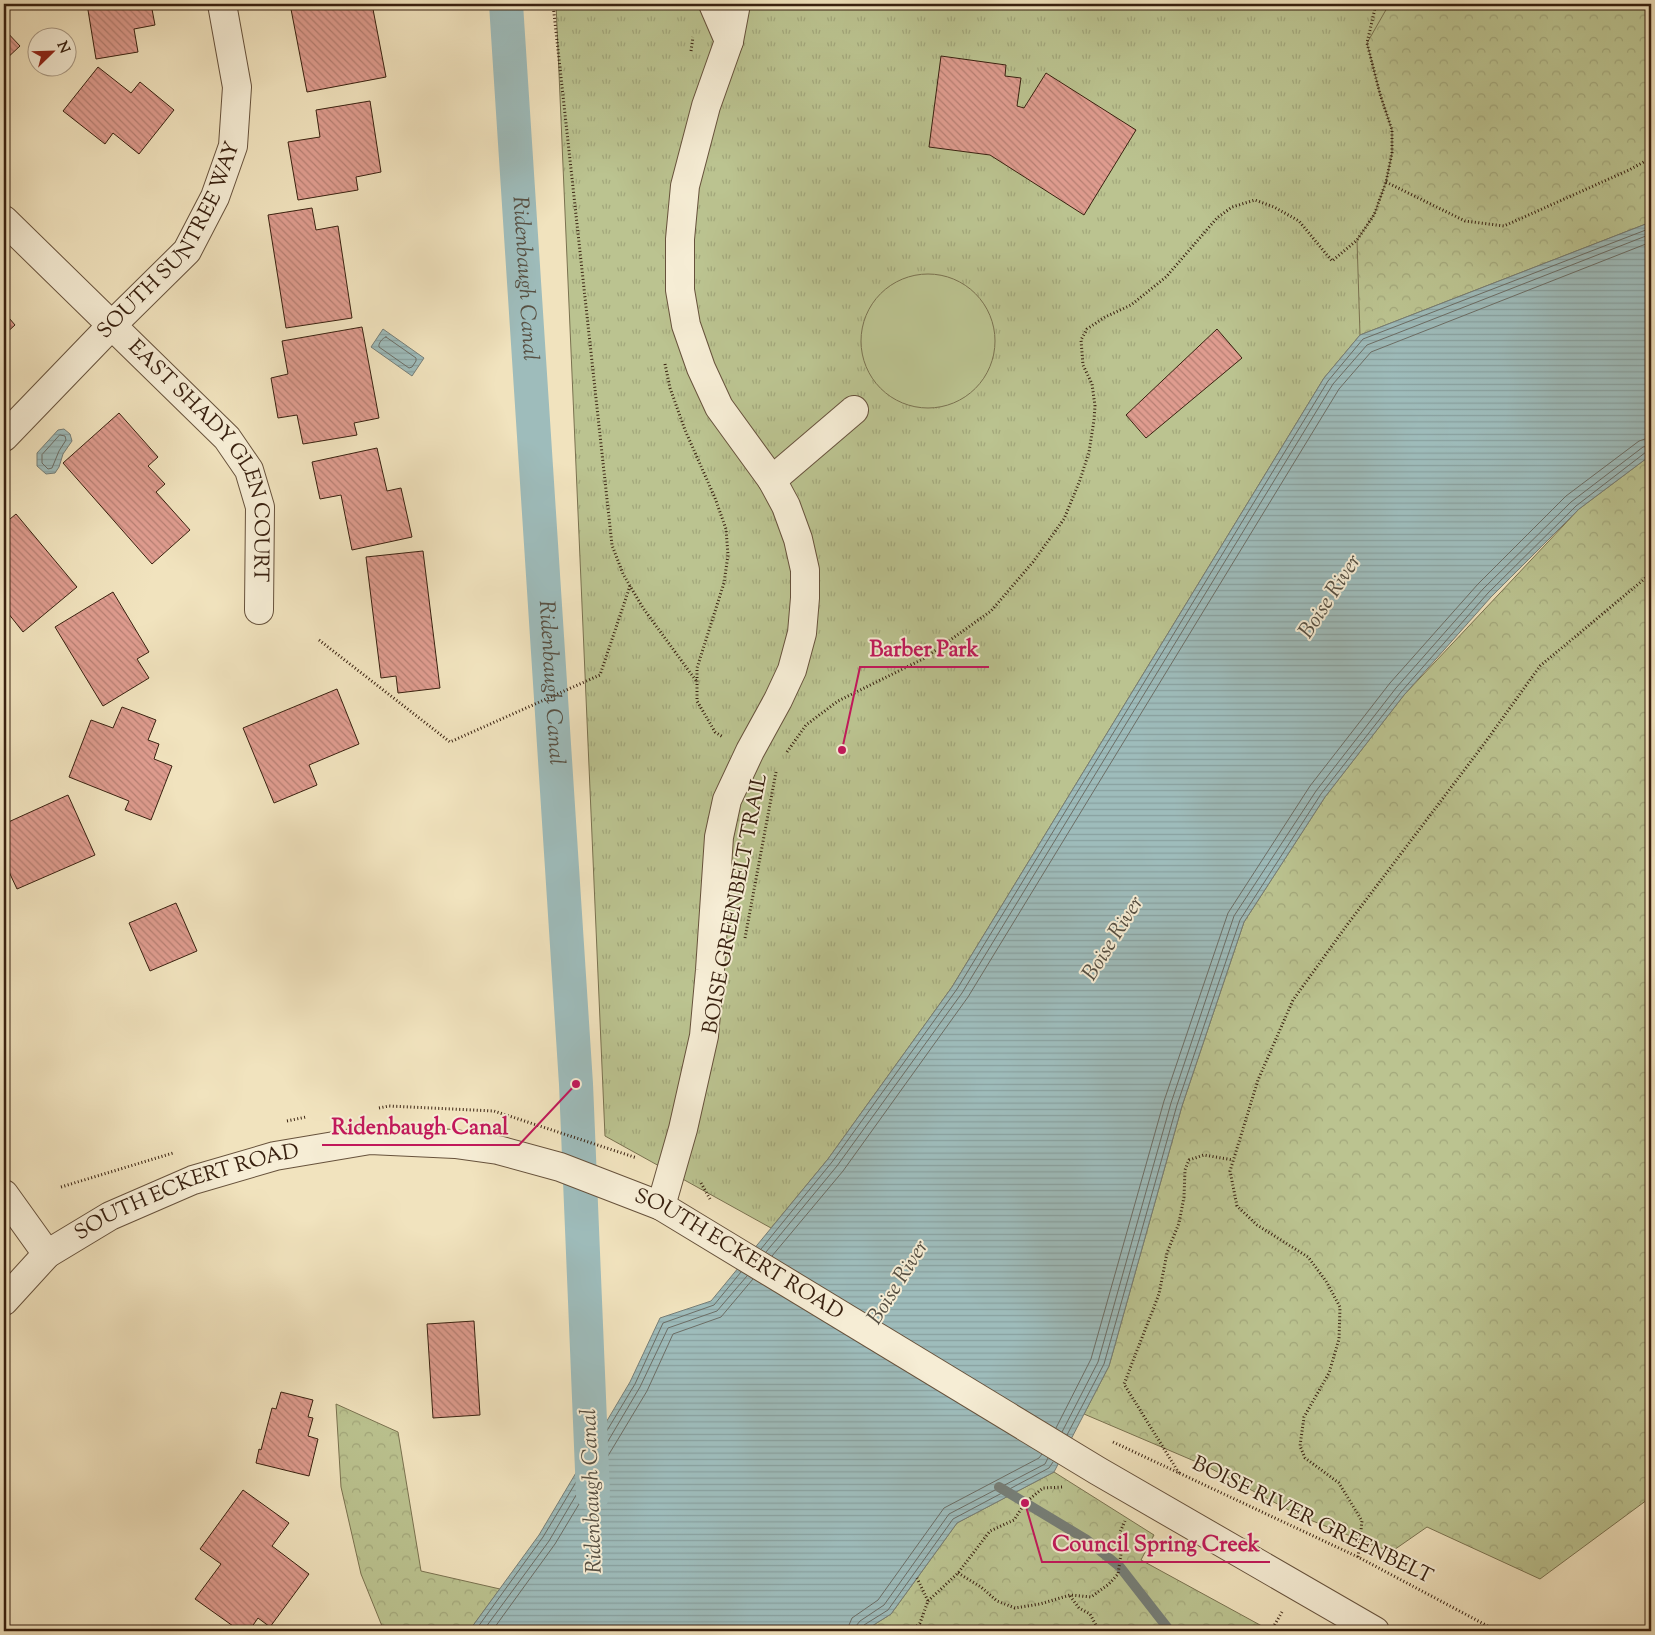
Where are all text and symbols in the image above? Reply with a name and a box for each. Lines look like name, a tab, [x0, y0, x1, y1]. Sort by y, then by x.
north arrow	[28, 28, 78, 78]
text: N	[51, 39, 74, 57]
street label: SOUTH SUNTREE WAY	[91, 138, 248, 346]
water label: Ridenbaugh Canal	[502, 195, 545, 362]
street label: EAST SHADY GLEN COURT	[121, 333, 275, 582]
water label: Boise River	[1292, 548, 1370, 645]
water label: Ridenbaugh Canal	[529, 599, 571, 766]
callout: Barber Park	[860, 630, 989, 667]
text: Barber Park	[869, 635, 979, 667]
street label: BOISE GREENBELT TRAIL	[696, 771, 776, 1037]
water label: Boise River	[1075, 890, 1153, 988]
callout: Ridenbaugh Canal	[322, 1108, 519, 1145]
text: Ridenbaugh Canal	[332, 1113, 509, 1145]
street label: SOUTH ECKERT ROAD	[69, 1137, 301, 1249]
street label: SOUTH ECKERT ROAD	[630, 1182, 849, 1328]
water label: Boise River	[860, 1234, 938, 1332]
water label: Ridenbaugh Canal	[574, 1408, 612, 1574]
street label: BOISE RIVER GREENBELT	[1186, 1449, 1438, 1593]
callout: Council Spring Creek	[1042, 1525, 1270, 1562]
text: Council Spring Creek	[1052, 1530, 1260, 1562]

